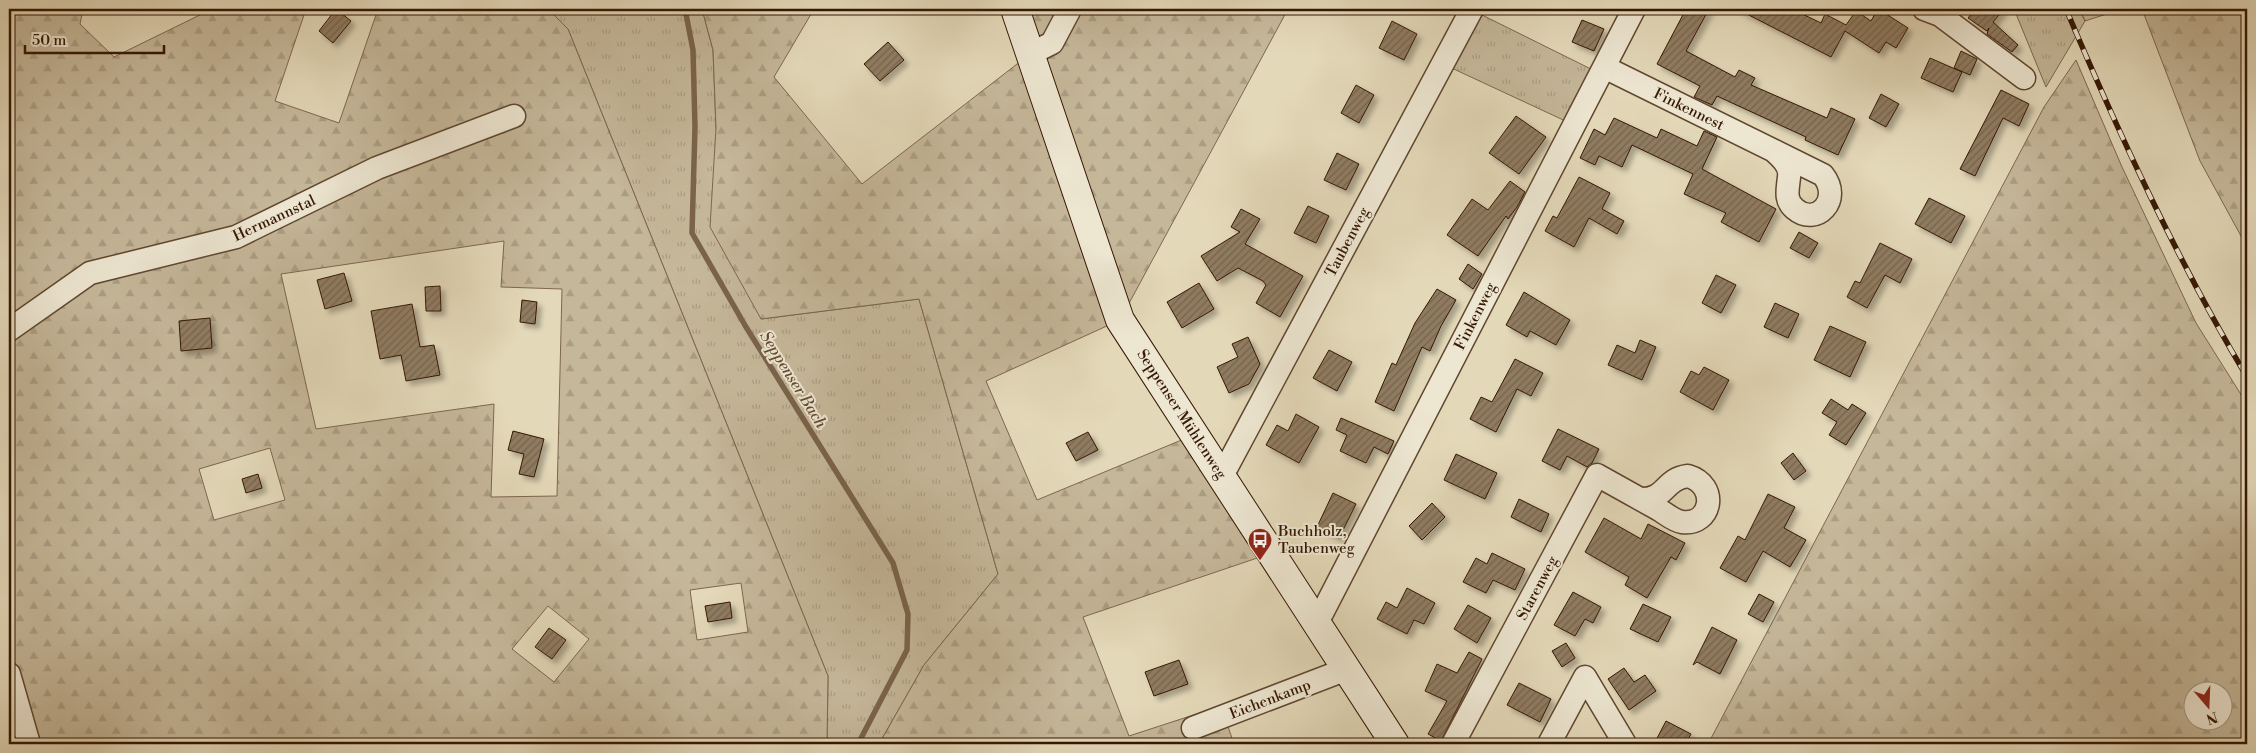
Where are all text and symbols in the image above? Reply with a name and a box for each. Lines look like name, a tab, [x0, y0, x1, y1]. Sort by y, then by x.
scale bar	[25, 22, 164, 54]
text: 50 m	[32, 31, 66, 50]
street label: Finkennest	[1650, 84, 1728, 135]
street label: Hermannstal	[230, 191, 319, 246]
street label: Taubenweg	[1321, 204, 1374, 280]
street label: Finkenweg	[1450, 279, 1501, 353]
water label: Seppenser Bach	[755, 327, 831, 432]
street label: Seppenser Mühlenweg	[1132, 346, 1231, 483]
place label: Buchholz, Taubenweg	[1277, 522, 1355, 558]
bus stop icon: Buchholz, Taubenweg	[1247, 527, 1273, 561]
street label: Starenweg	[1513, 553, 1562, 624]
street label: Eichenkamp	[1227, 675, 1314, 724]
north arrow	[2184, 680, 2234, 730]
text: N	[2204, 707, 2220, 728]

